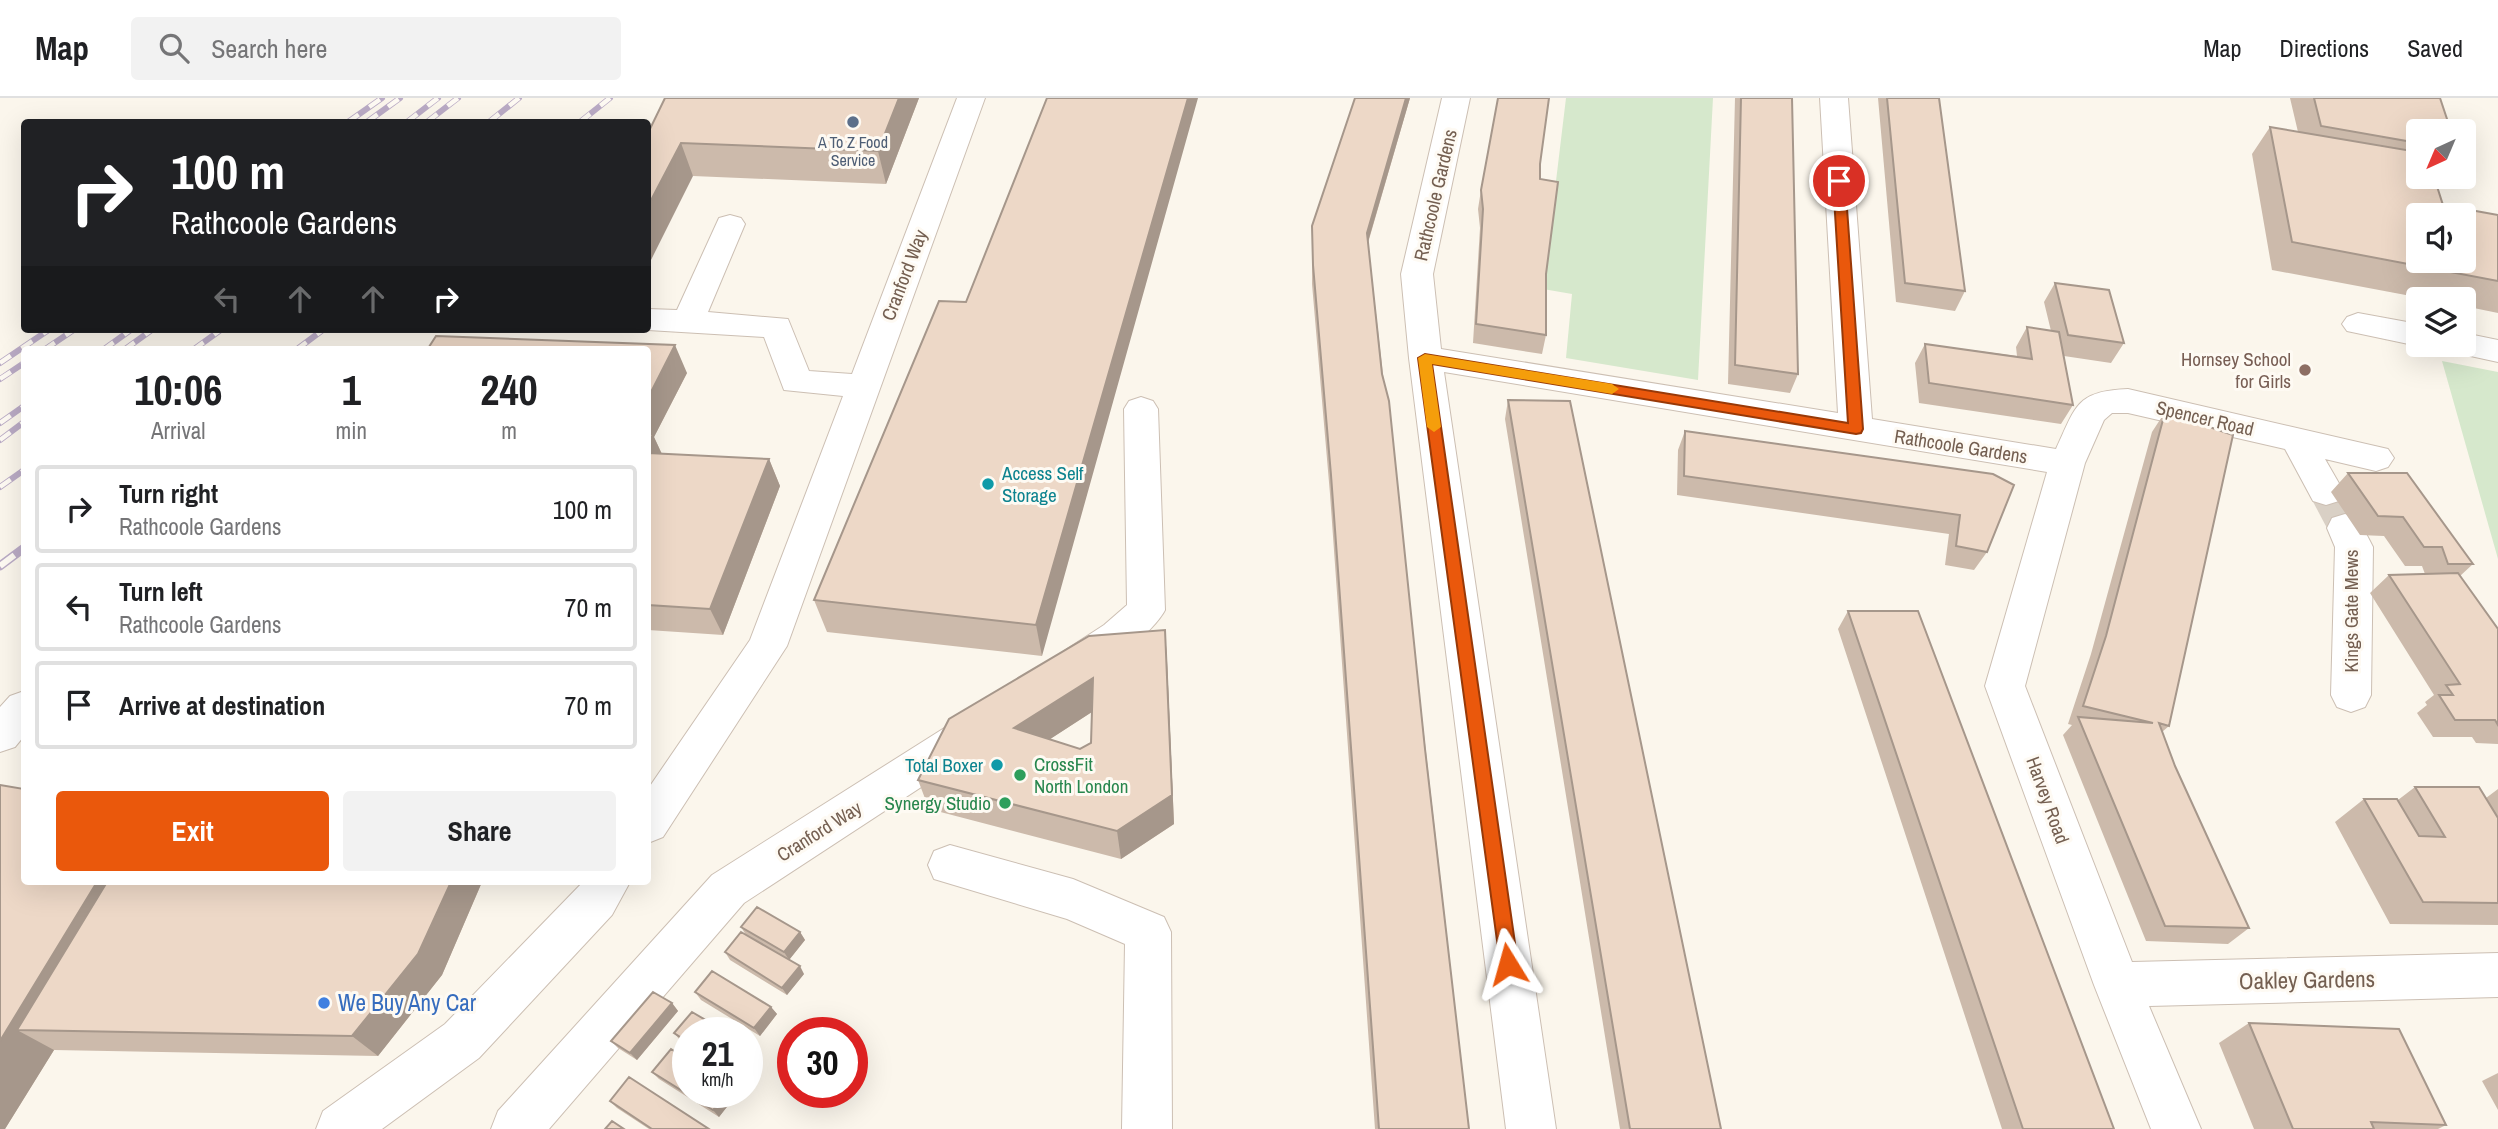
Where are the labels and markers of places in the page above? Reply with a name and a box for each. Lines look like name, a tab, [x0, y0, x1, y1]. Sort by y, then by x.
marker: A To Z Food Service	[845, 114, 861, 130]
place label: A To Z Food Service	[817, 131, 888, 171]
pin	[1809, 151, 1869, 211]
place label: Hornsey School for Girls	[2181, 346, 2291, 394]
marker: Hornsey School for Girls	[2297, 362, 2313, 378]
place label: Access Self Storage	[1001, 460, 1084, 508]
marker: Access Self Storage	[980, 476, 996, 492]
place label: CrossFit North London	[1034, 751, 1128, 799]
place label: Total Boxer	[905, 752, 984, 778]
marker: Total Boxer	[989, 757, 1005, 773]
marker: CrossFit North London	[1012, 767, 1028, 783]
place label: Synergy Studio	[884, 790, 991, 816]
marker: Synergy Studio	[997, 795, 1013, 811]
place label: We Buy Any Car	[338, 987, 477, 1018]
marker: We Buy Any Car	[316, 995, 332, 1011]

